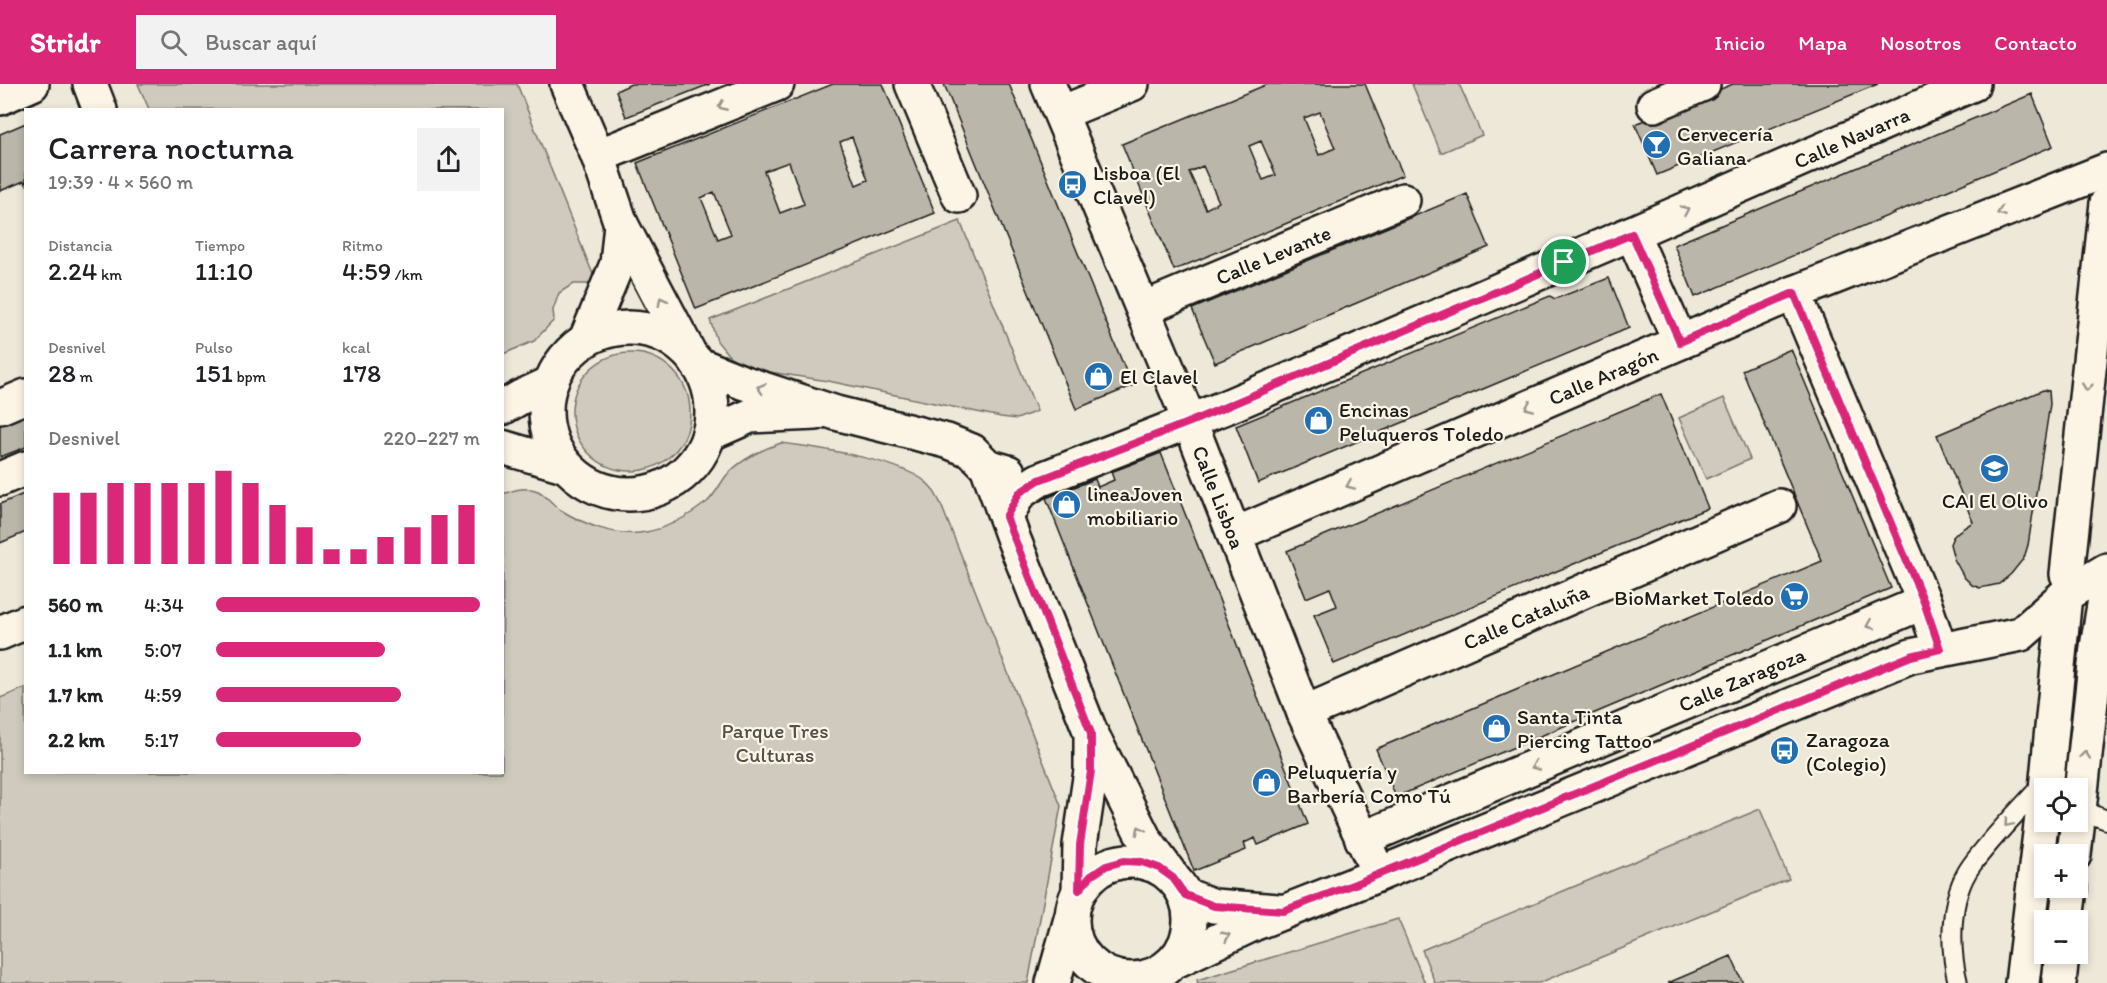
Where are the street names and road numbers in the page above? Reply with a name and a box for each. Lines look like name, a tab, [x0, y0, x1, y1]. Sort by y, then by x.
street label: Calle Navarra	[1790, 101, 1913, 173]
street label: Calle Levante	[1212, 219, 1334, 290]
street label: Calle Aragón	[1545, 341, 1661, 410]
street label: Calle Lisboa	[1188, 442, 1251, 552]
street label: Calle Cataluña	[1459, 578, 1593, 655]
street label: Calle Zaragoza	[1674, 641, 1809, 717]

